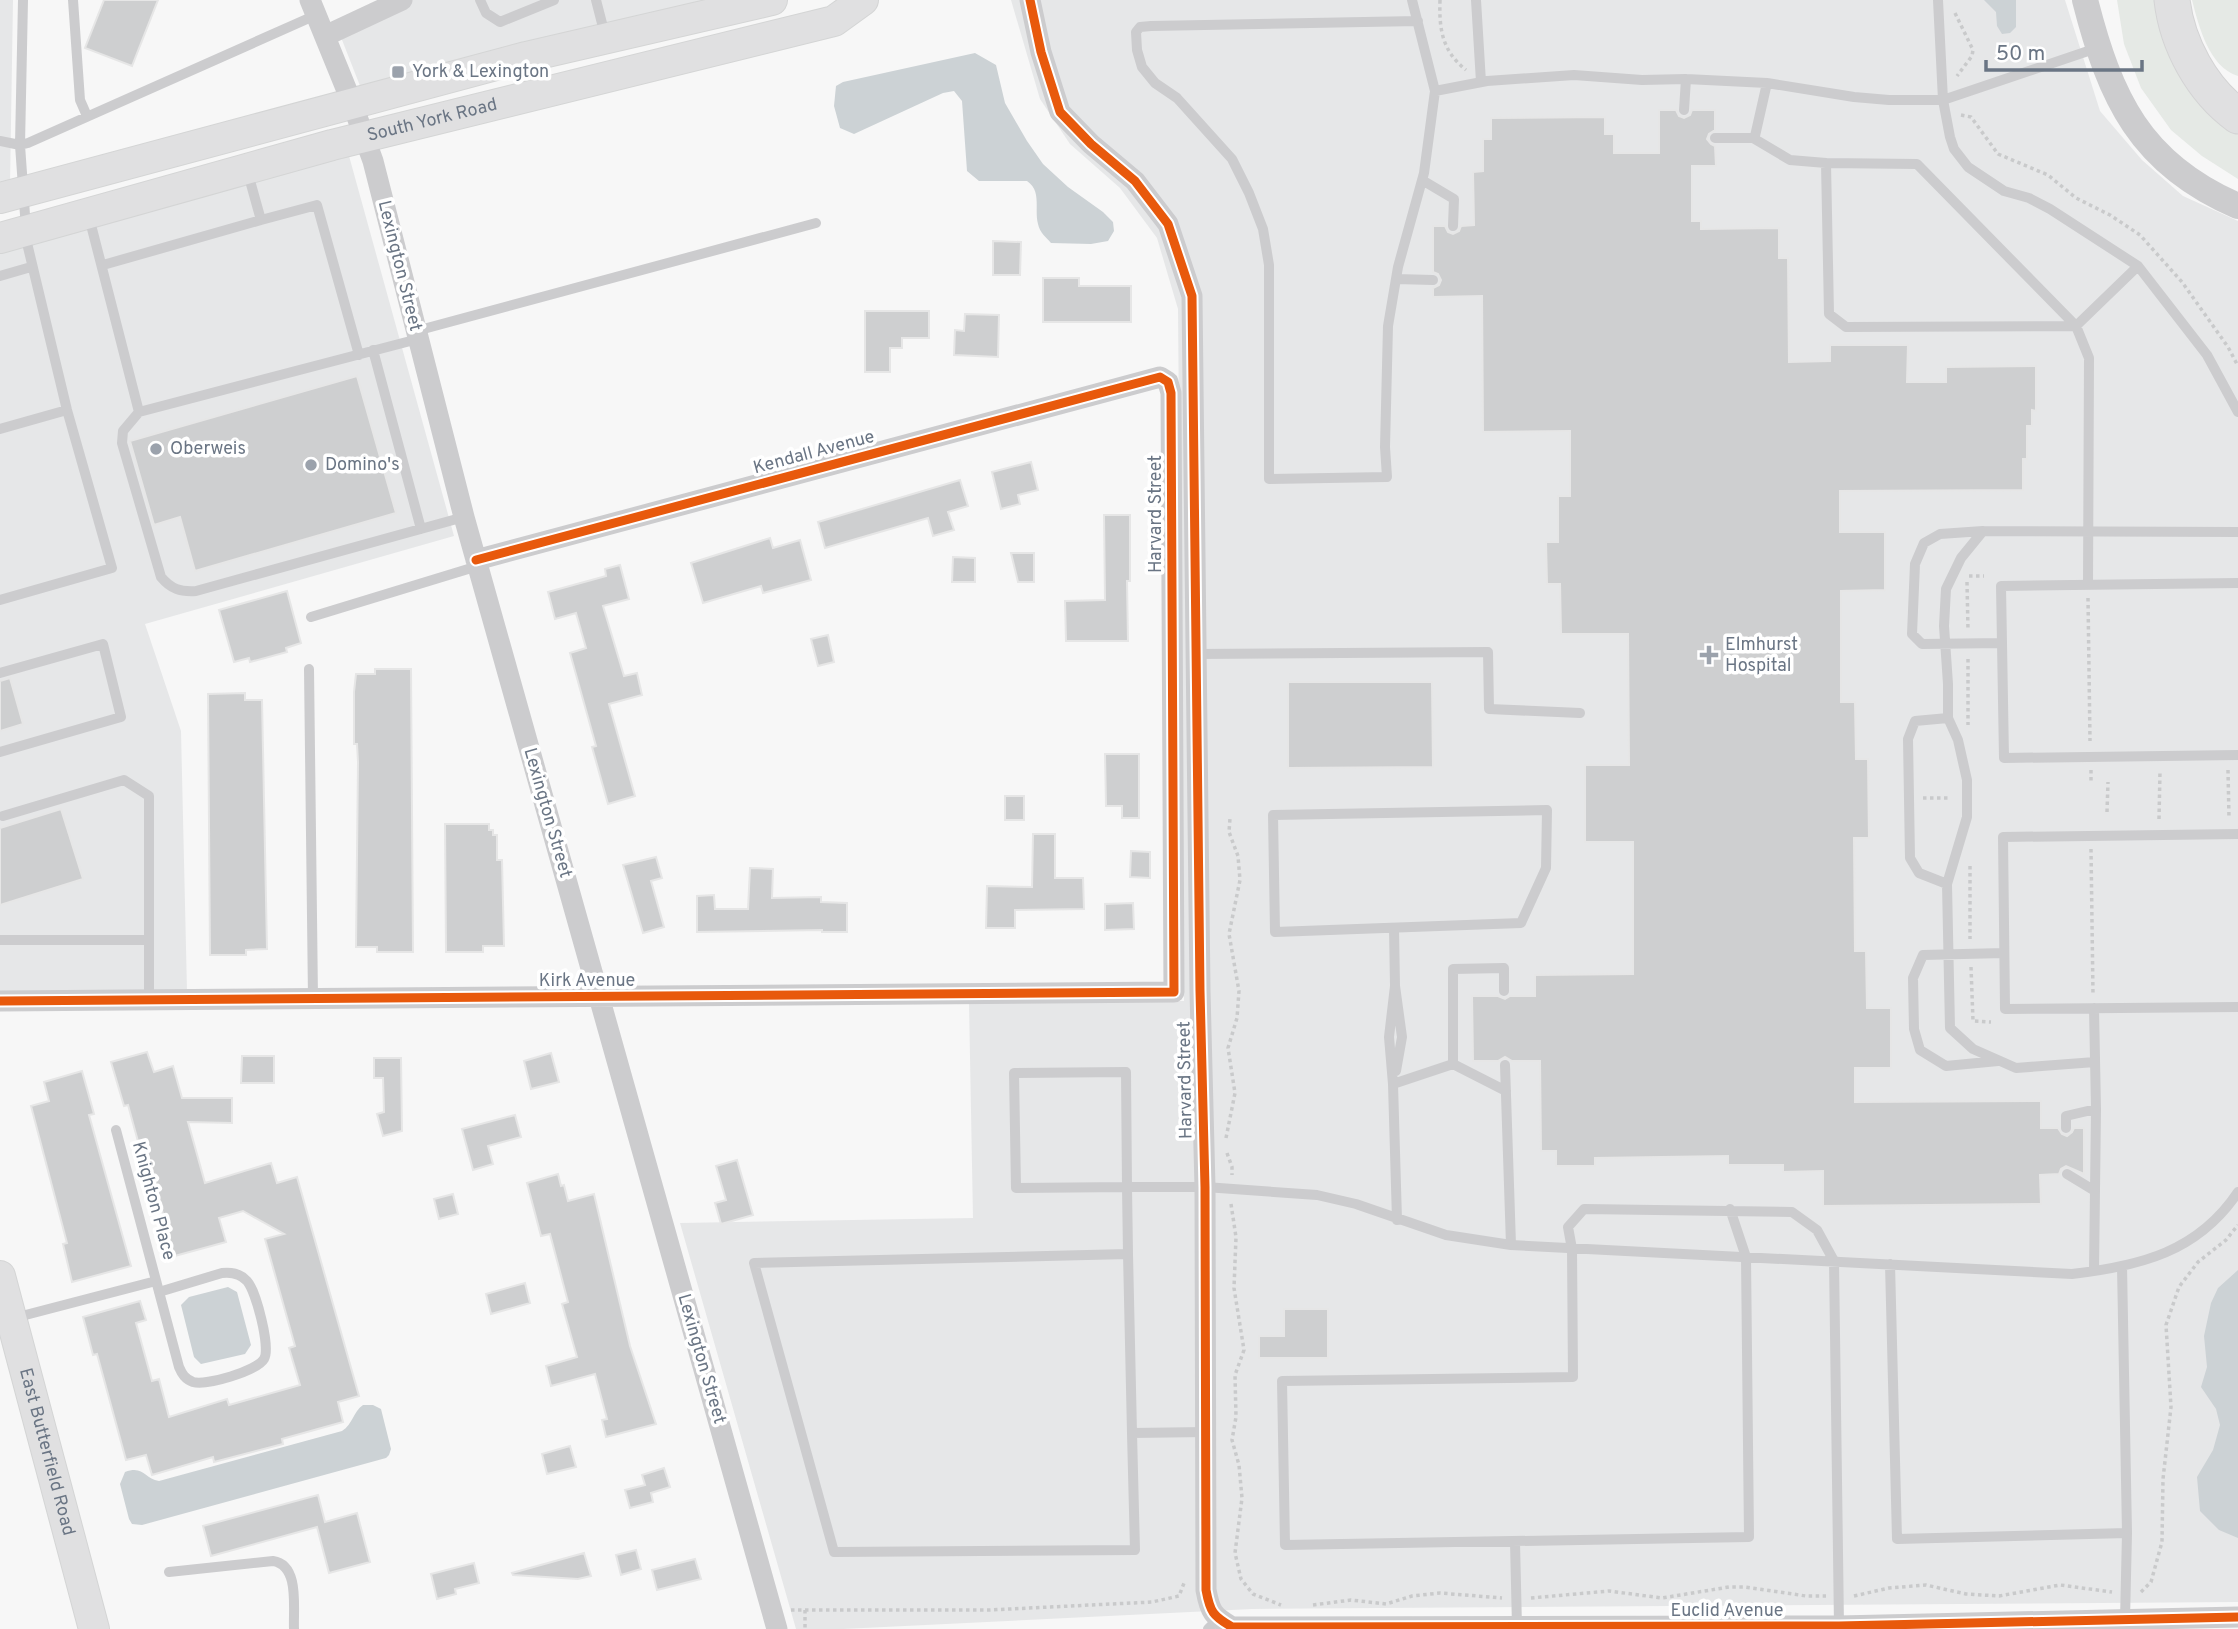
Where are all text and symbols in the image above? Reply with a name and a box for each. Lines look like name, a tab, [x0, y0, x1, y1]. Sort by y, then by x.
scale bar	[1986, 28, 2142, 72]
text: 50 m	[1996, 41, 2045, 68]
place label: York & Lexington	[412, 61, 549, 84]
marker: York & Lexington	[390, 64, 406, 80]
street label: South York Road	[365, 93, 500, 147]
street label: Lexington Street	[372, 198, 426, 334]
street label: Kendall Avenue	[751, 426, 877, 480]
place label: Oberweis	[170, 438, 246, 461]
marker: Oberweis	[148, 441, 164, 457]
place label: Domino's	[325, 454, 400, 477]
street label: Harvard Street	[1145, 455, 1168, 573]
marker: Domino's	[303, 457, 319, 473]
place label: Elmhurst Hospital	[1725, 634, 1798, 678]
marker: Elmhurst Hospital	[1699, 645, 1719, 665]
street label: Lexington Street	[517, 745, 577, 881]
street label: Kirk Avenue	[539, 970, 635, 993]
street label: Harvard Street	[1173, 1021, 1199, 1139]
street label: Knighton Place	[126, 1139, 180, 1263]
street label: Lexington Street	[671, 1291, 731, 1427]
street label: East Butterfield Road	[14, 1365, 80, 1538]
street label: Euclid Avenue	[1671, 1600, 1783, 1623]

